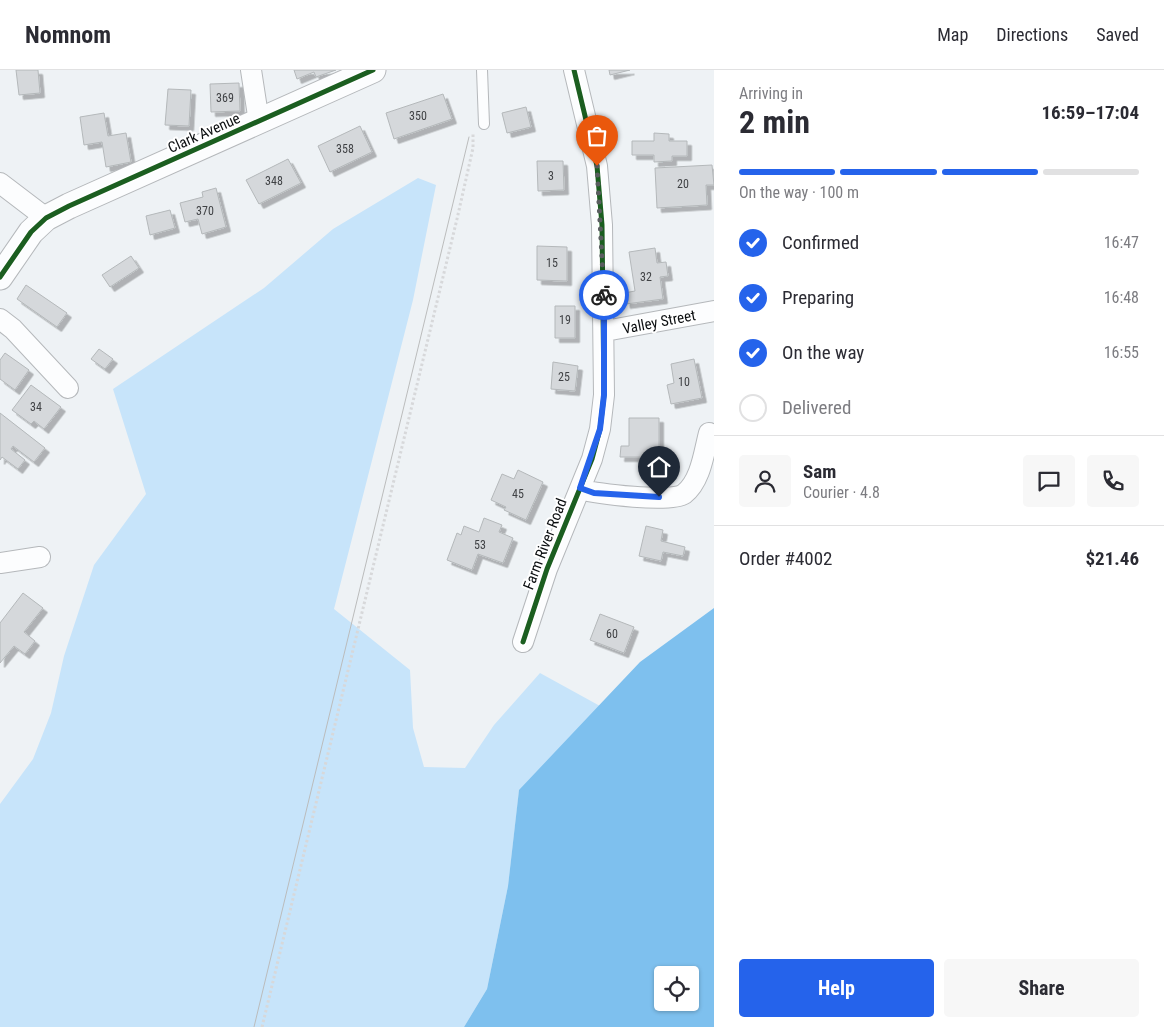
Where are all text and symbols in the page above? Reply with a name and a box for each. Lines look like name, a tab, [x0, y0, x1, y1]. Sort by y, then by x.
text: Nomnom	[25, 21, 111, 49]
text: Map	[937, 24, 968, 45]
text: Directions	[996, 24, 1068, 45]
text: Saved	[1096, 24, 1139, 45]
text: Arriving in	[739, 84, 803, 103]
house number: 369	[216, 91, 234, 105]
text: 16:59–17:04	[1041, 101, 1139, 124]
text: 2 min	[739, 103, 810, 141]
street label: Clark Avenue	[165, 109, 243, 157]
house number: 350	[409, 109, 427, 123]
pin	[576, 115, 618, 166]
icon: bag	[583, 122, 611, 150]
house number: 358	[336, 142, 354, 156]
house number: 3	[548, 169, 554, 183]
house number: 348	[265, 174, 283, 188]
house number: 20	[677, 177, 689, 191]
text: On the way · 100 m	[739, 183, 859, 202]
house number: 370	[196, 204, 214, 218]
icon: check	[739, 229, 767, 257]
text: Confirmed	[782, 231, 859, 254]
text: 16:47	[1104, 233, 1139, 252]
house number: 15	[546, 256, 558, 270]
courier	[579, 270, 629, 320]
house number: 32	[640, 270, 652, 284]
icon: bike	[590, 281, 618, 309]
icon: check	[739, 284, 767, 312]
text: Preparing	[782, 286, 854, 309]
text: 16:48	[1104, 288, 1139, 307]
street label: Valley Street	[621, 306, 697, 338]
house number: 19	[559, 313, 571, 327]
icon: check	[739, 339, 767, 367]
text: On the way	[782, 341, 864, 364]
text: 16:55	[1104, 343, 1139, 362]
house number: 25	[558, 370, 570, 384]
house number: 10	[678, 375, 690, 389]
text: Delivered	[782, 396, 851, 419]
house number: 34	[30, 400, 42, 414]
pin	[638, 446, 680, 497]
icon: home	[645, 453, 673, 481]
button: person	[739, 455, 791, 507]
button: chat	[1023, 455, 1075, 507]
button: phone	[1087, 455, 1139, 507]
text: Sam	[803, 460, 836, 483]
text: Courier · 4.8	[803, 483, 880, 502]
house number: 45	[512, 487, 524, 501]
street label: Farm River Road	[519, 496, 571, 592]
house number: 53	[474, 538, 486, 552]
text: Order #4002	[739, 547, 832, 570]
text: $21.46	[1085, 547, 1139, 570]
house number: 60	[606, 627, 618, 641]
button: Help	[739, 959, 934, 1017]
button: Share	[944, 959, 1139, 1017]
map controls	[654, 966, 699, 1011]
button: locate	[654, 966, 699, 1011]

